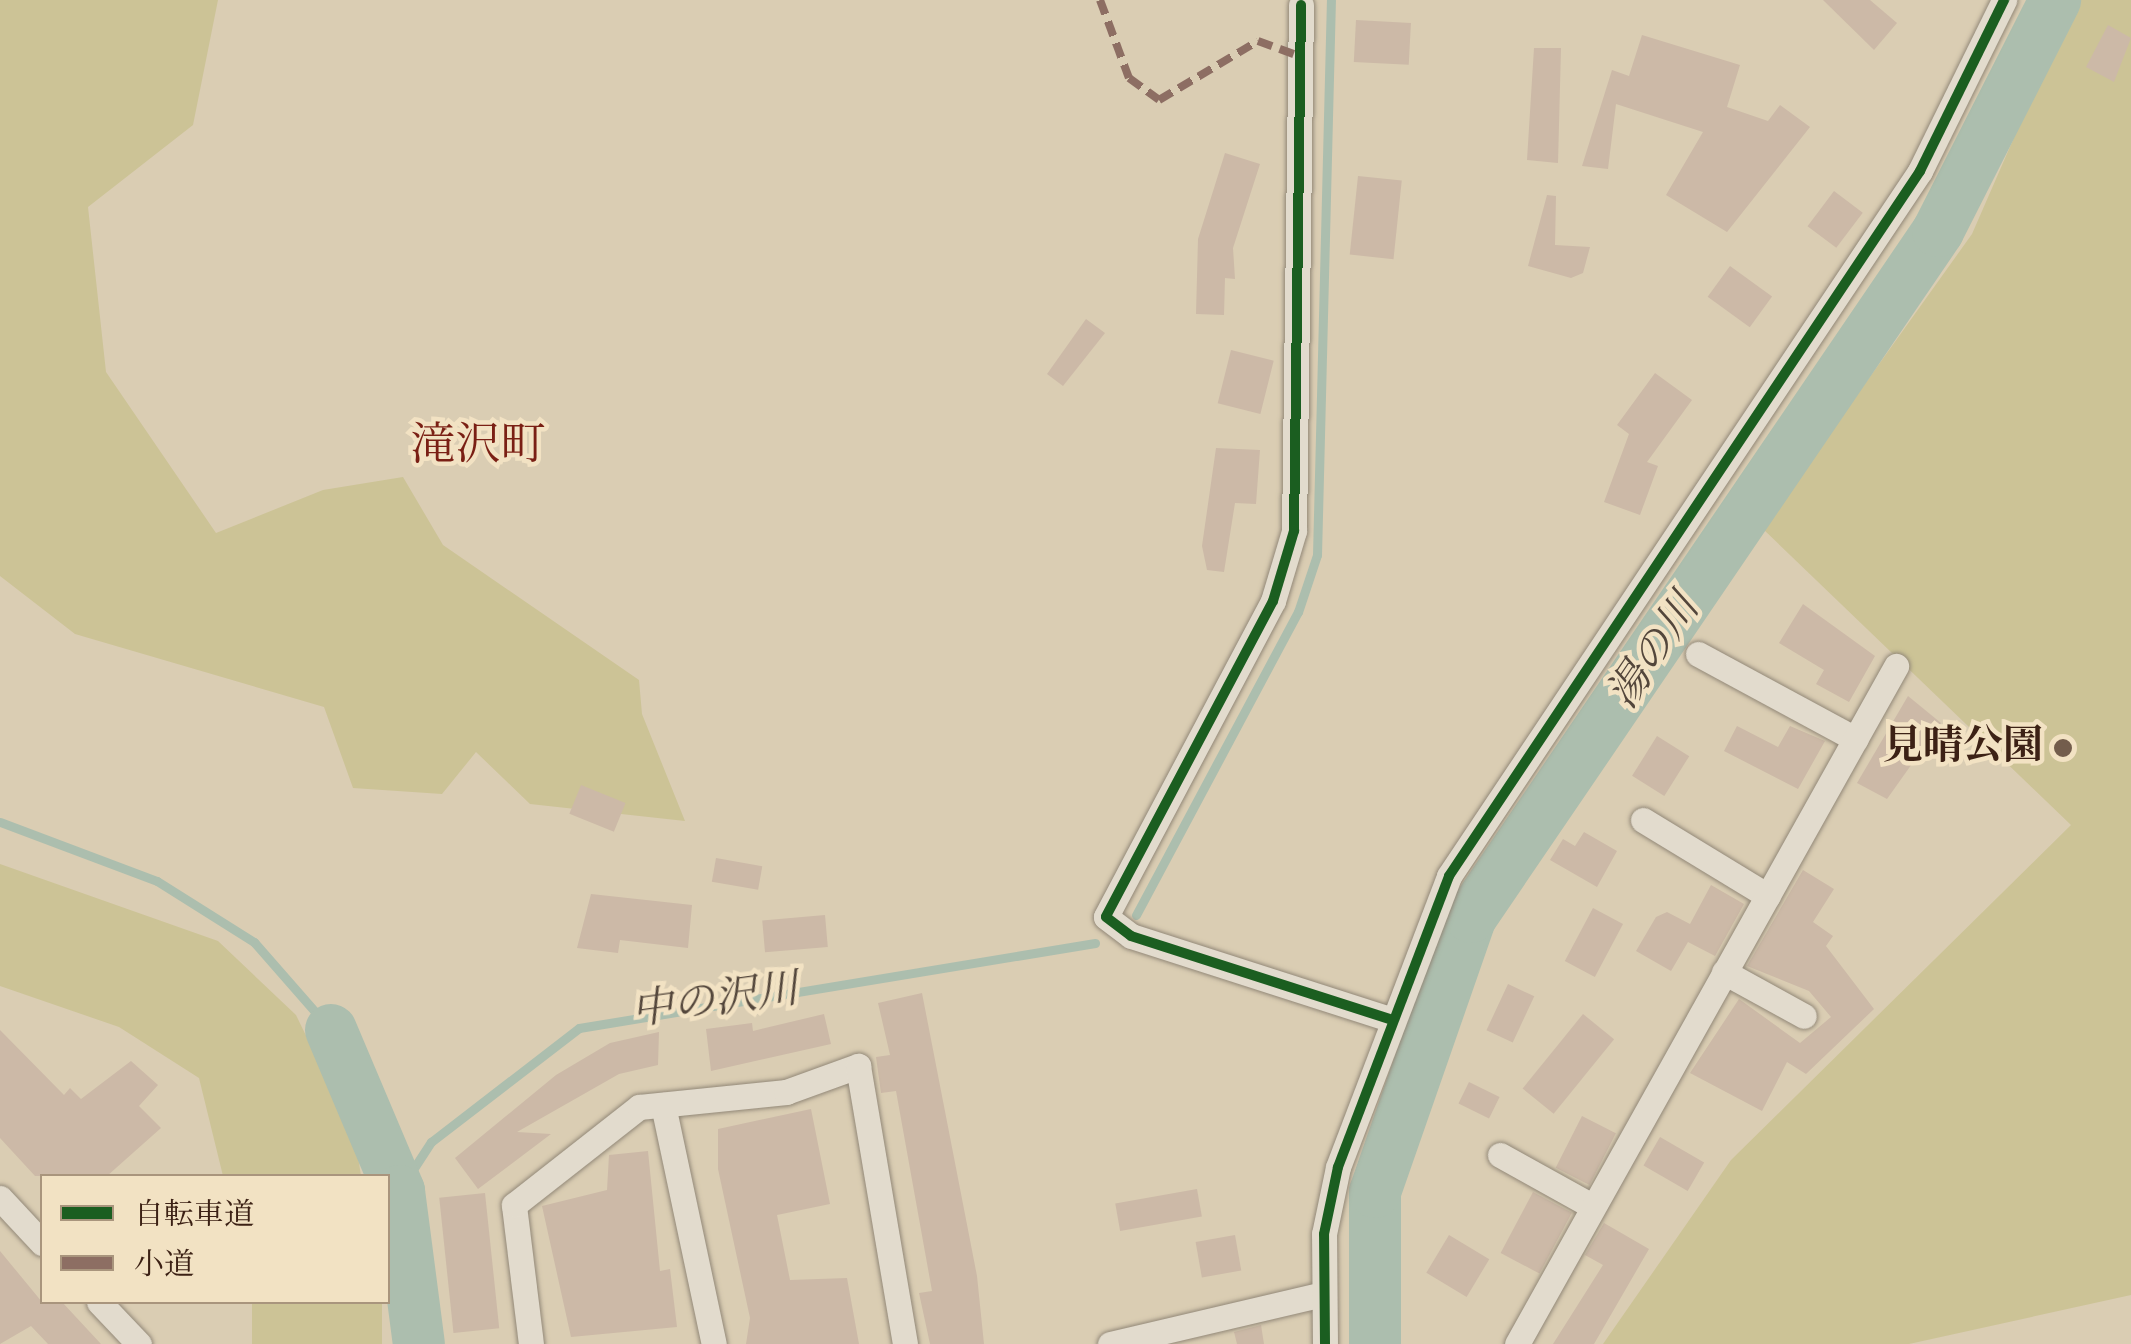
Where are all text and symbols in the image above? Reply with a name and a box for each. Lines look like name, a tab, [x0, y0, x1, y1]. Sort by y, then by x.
district label: 滝沢町	[411, 421, 545, 475]
water label: 湯の川	[1600, 587, 1712, 719]
place label: 見晴公園	[1883, 724, 2043, 772]
marker: 見晴公園	[2052, 737, 2074, 759]
water label: 中の沢川	[628, 966, 802, 1040]
legend	[40, 1174, 390, 1304]
text: 自転車道	[134, 1195, 254, 1237]
text: 小道	[134, 1245, 194, 1287]

